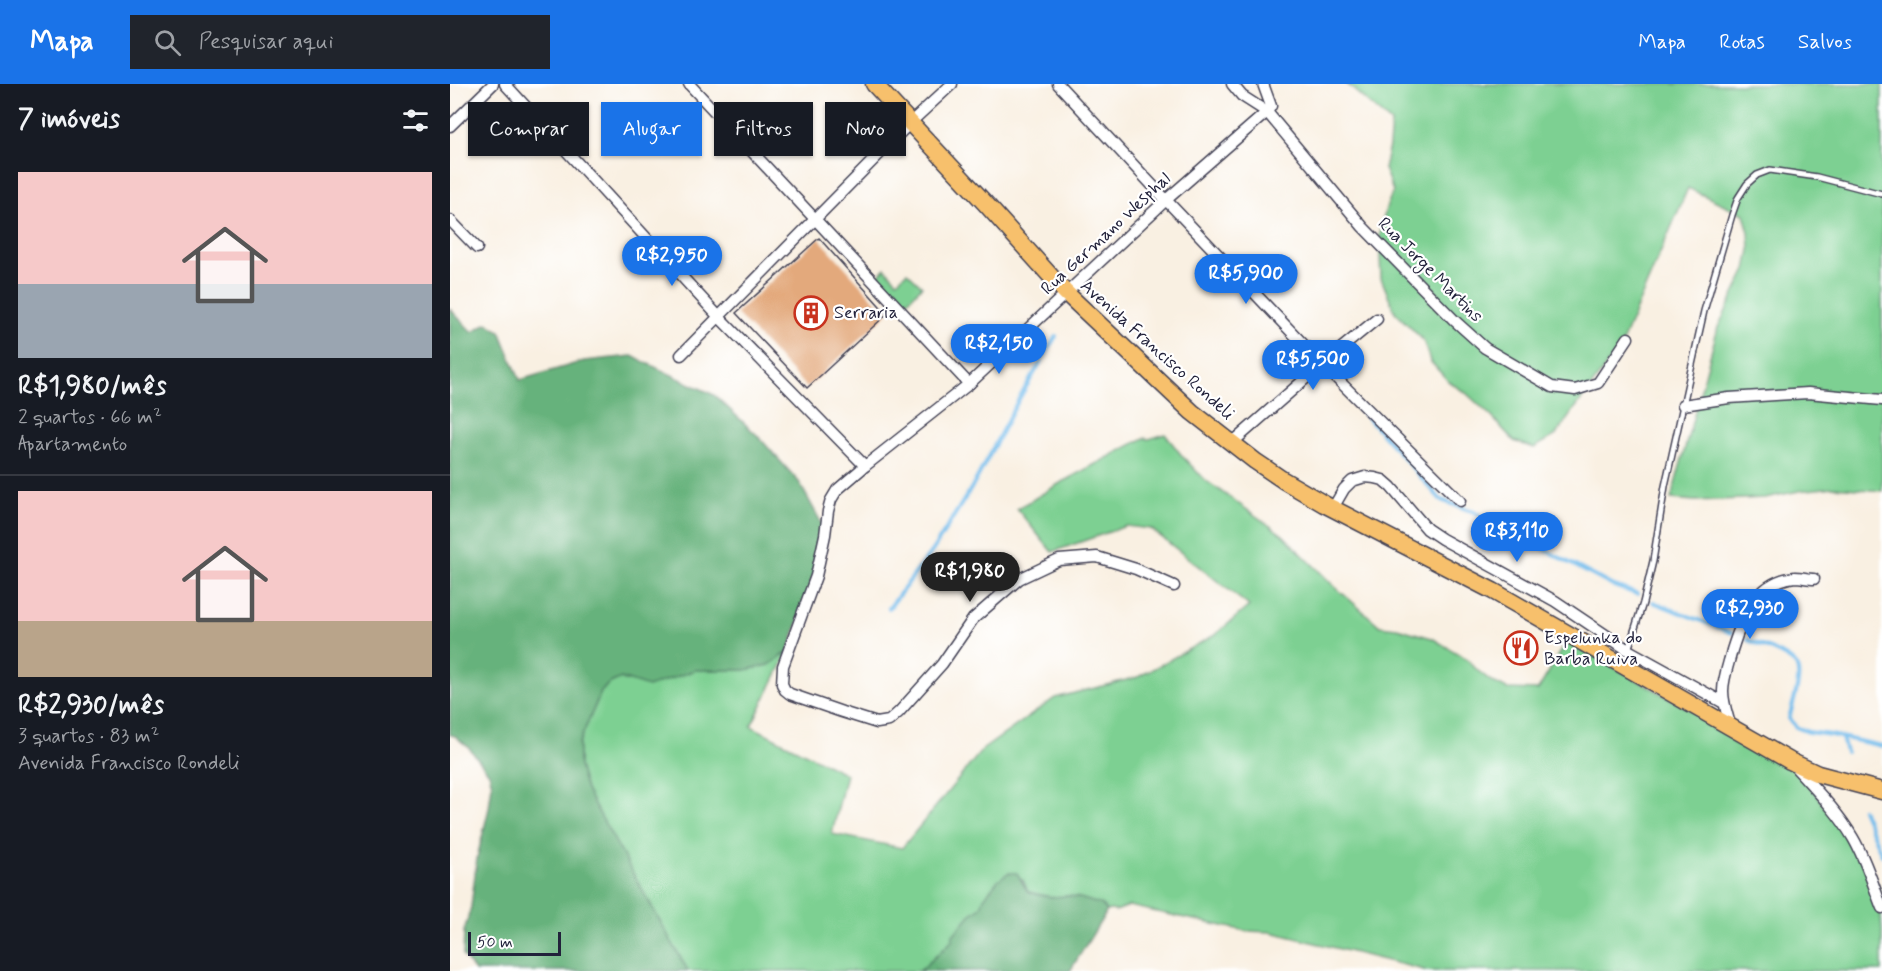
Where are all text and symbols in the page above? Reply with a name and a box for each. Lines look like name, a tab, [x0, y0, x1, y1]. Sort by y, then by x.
search box	[130, 15, 550, 69]
text: Mapa	[30, 24, 94, 61]
icon: search	[151, 26, 184, 59]
text: Pesquisar aqui	[199, 28, 334, 56]
text: Mapa	[1638, 28, 1686, 56]
text: Rotas	[1719, 28, 1765, 56]
text: Salvos	[1798, 28, 1852, 56]
chip: Comprar	[468, 102, 589, 156]
chip: Alugar	[601, 102, 702, 156]
chip: Filtros	[714, 102, 813, 156]
chip: Novo	[825, 102, 906, 156]
text: 7 imóveis	[18, 103, 120, 137]
icon: filters	[399, 104, 432, 137]
street label: Rua Germano Wesphal	[1036, 167, 1176, 301]
icon: home	[171, 211, 279, 319]
street label: Rua Jorge Martins	[1371, 212, 1488, 329]
pin: R$2,950	[617, 236, 727, 287]
text: R$2,950	[636, 242, 708, 269]
pin: R$5,900	[1191, 254, 1301, 305]
text: R$5,900	[1209, 260, 1283, 287]
street label: Avenida Francisco Rondeli	[1075, 274, 1239, 426]
building icon: Serraria	[793, 295, 829, 331]
place label: Serraria	[834, 301, 898, 325]
pin: R$2,150	[944, 324, 1054, 375]
text: R$2,150	[965, 330, 1033, 357]
pin: R$5,500	[1258, 340, 1368, 391]
text: R$5,500	[1276, 346, 1350, 373]
text: R$1,980/mês	[18, 370, 166, 404]
text: 2 quartos · 66 m²	[18, 404, 162, 431]
text: Apartamento	[18, 431, 127, 458]
pin: R$3,110	[1462, 512, 1572, 563]
text: R$3,110	[1485, 518, 1549, 545]
icon: home	[171, 530, 279, 638]
pin: R$1,980	[915, 552, 1025, 603]
text: R$1,980	[935, 558, 1005, 585]
pin: R$2,930	[1695, 589, 1805, 640]
text: R$2,930	[1716, 595, 1784, 622]
place label: Espelunka do Barba Ruiva	[1544, 626, 1642, 671]
restaurant icon: Espelunka do Barba Ruiva	[1503, 630, 1539, 666]
text: R$2,930/mês	[18, 689, 164, 723]
text: 3 quartos · 83 m²	[18, 723, 159, 750]
text: Avenida Francisco Rondeli	[18, 750, 240, 777]
scale bar	[468, 929, 561, 956]
text: 50 m	[477, 932, 513, 953]

